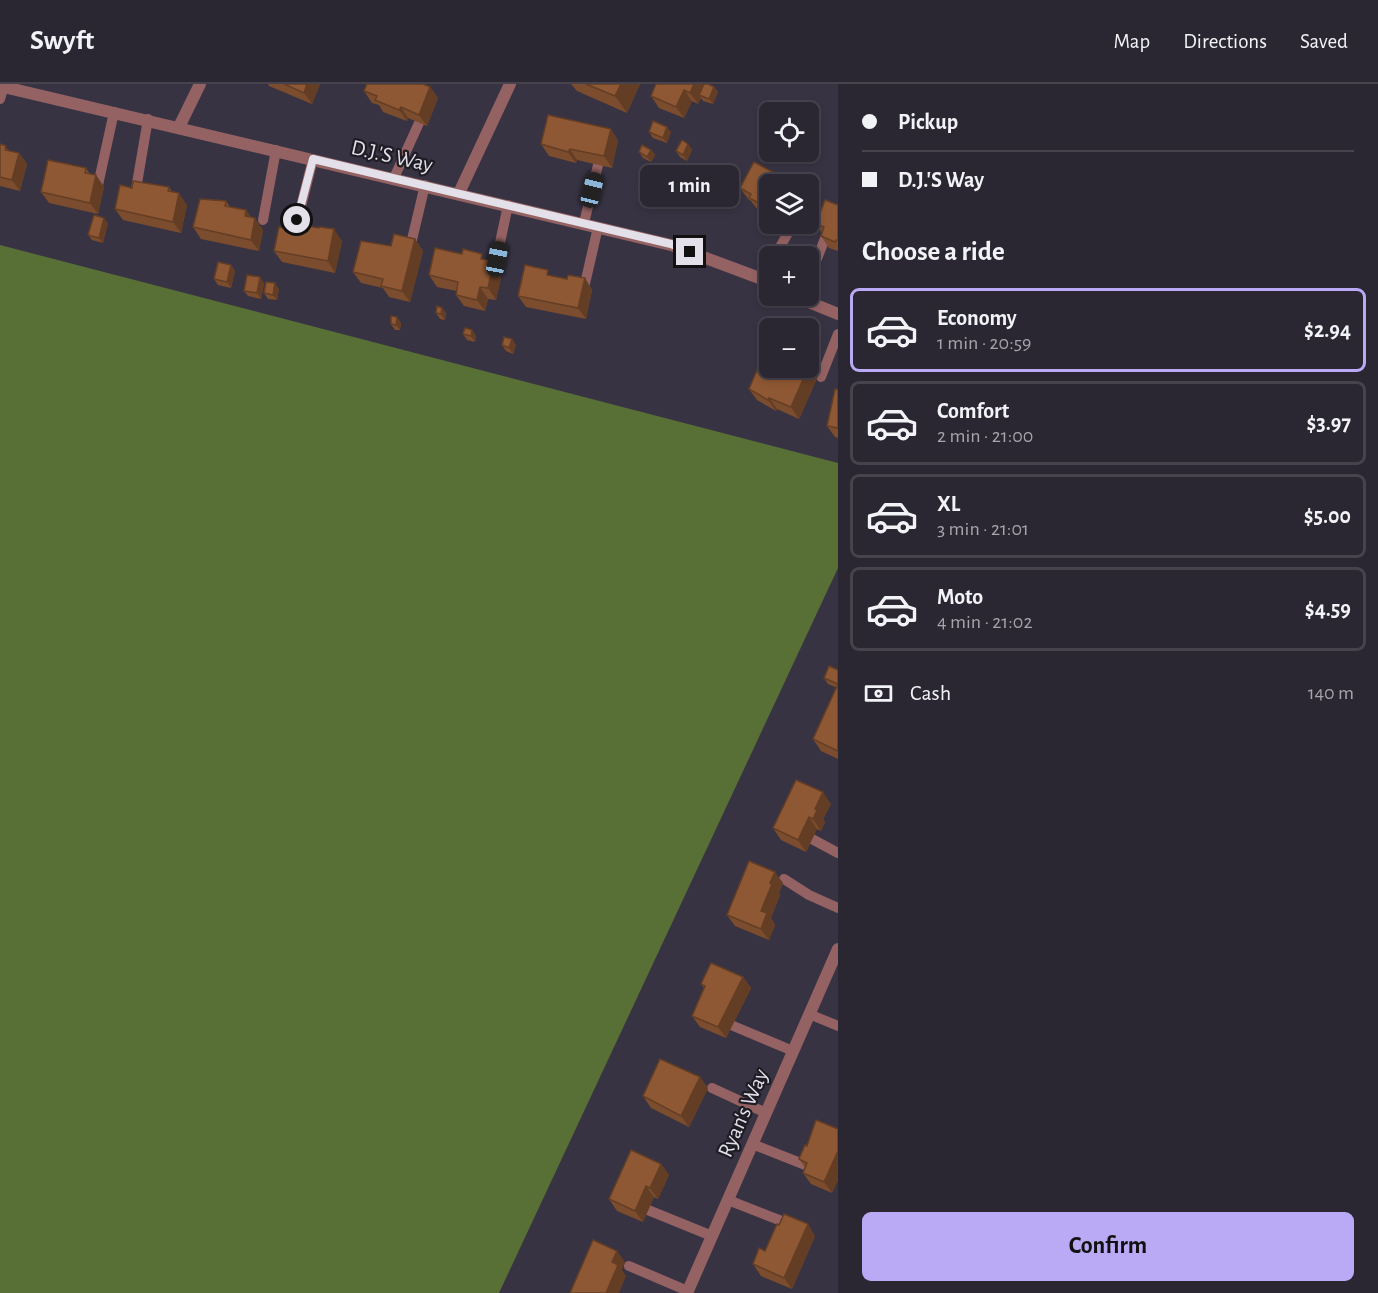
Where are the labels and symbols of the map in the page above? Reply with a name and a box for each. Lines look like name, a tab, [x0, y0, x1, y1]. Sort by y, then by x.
street label: D.J.'S Way	[349, 136, 436, 176]
callout: 1 min	[640, 165, 740, 207]
car	[579, 170, 605, 210]
route start	[283, 206, 310, 233]
route end	[676, 238, 703, 265]
car	[485, 240, 509, 278]
street label: Ryan's Way	[714, 1065, 772, 1160]

